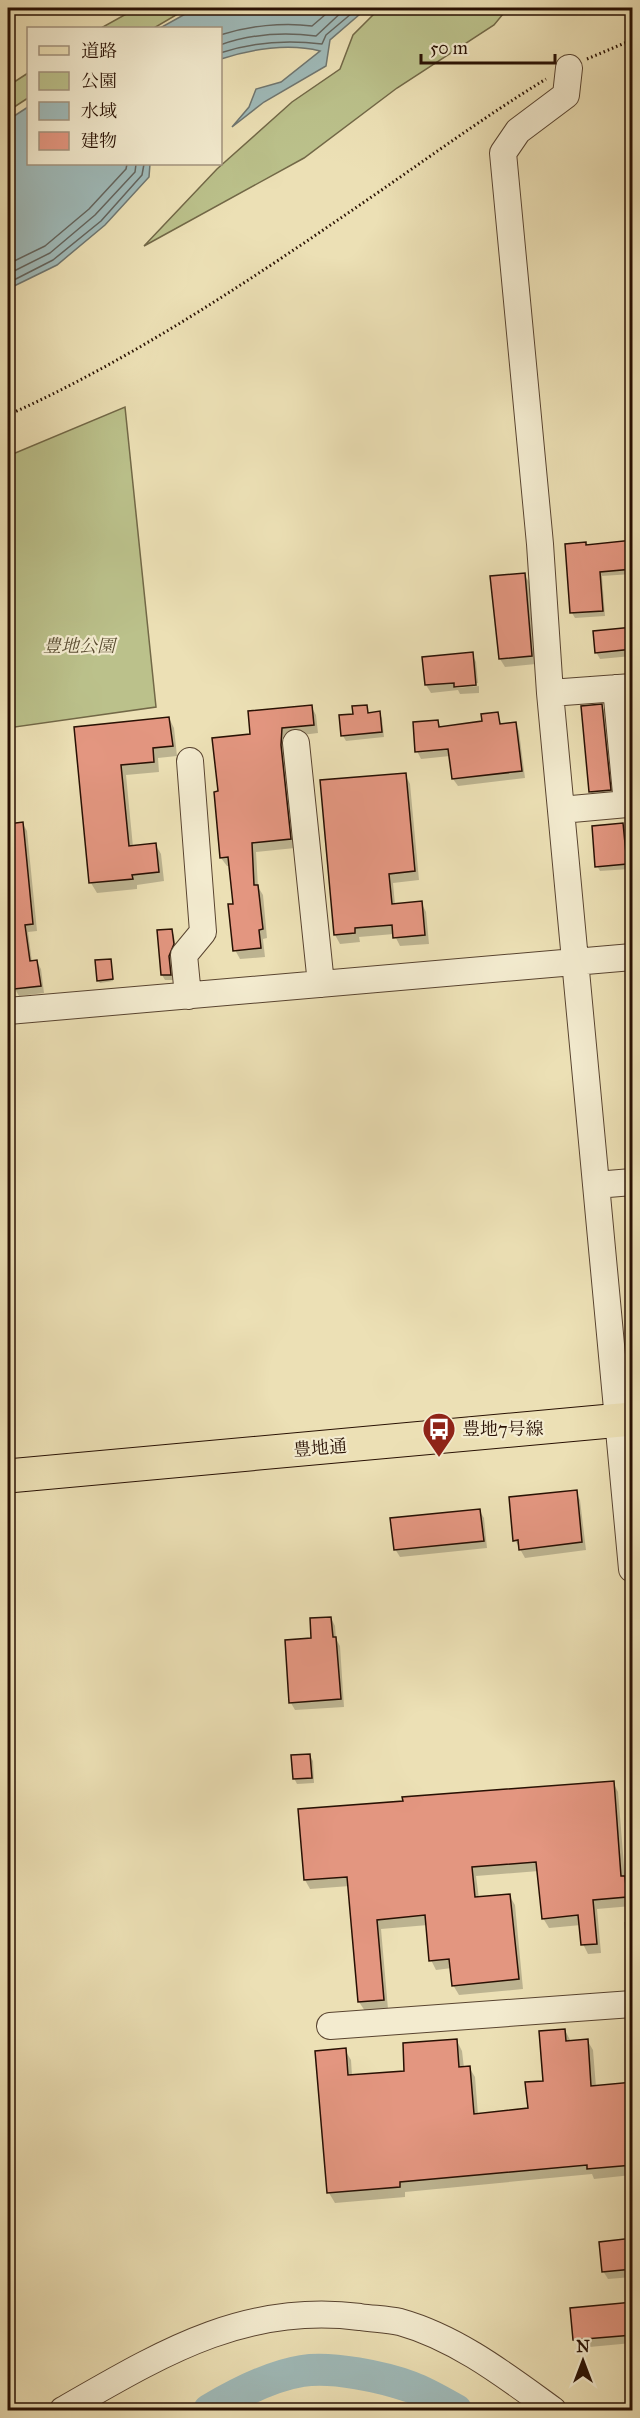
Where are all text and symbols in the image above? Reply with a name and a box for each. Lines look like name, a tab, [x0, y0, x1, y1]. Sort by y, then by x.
legend	[27, 27, 222, 165]
scale bar	[421, 27, 554, 65]
text: 50 m	[430, 37, 468, 59]
text: 道路	[81, 40, 117, 62]
text: 公園	[81, 70, 117, 92]
text: 水域	[81, 100, 117, 122]
text: 建物	[81, 130, 117, 152]
park label: 豊地公園	[43, 635, 118, 657]
bus stop icon: 豊地7号線	[421, 1411, 457, 1458]
place label: 豊地7号線	[462, 1418, 544, 1440]
street label: 豊地通	[292, 1435, 348, 1461]
north arrow	[553, 2331, 613, 2391]
text: N	[576, 2337, 590, 2356]

